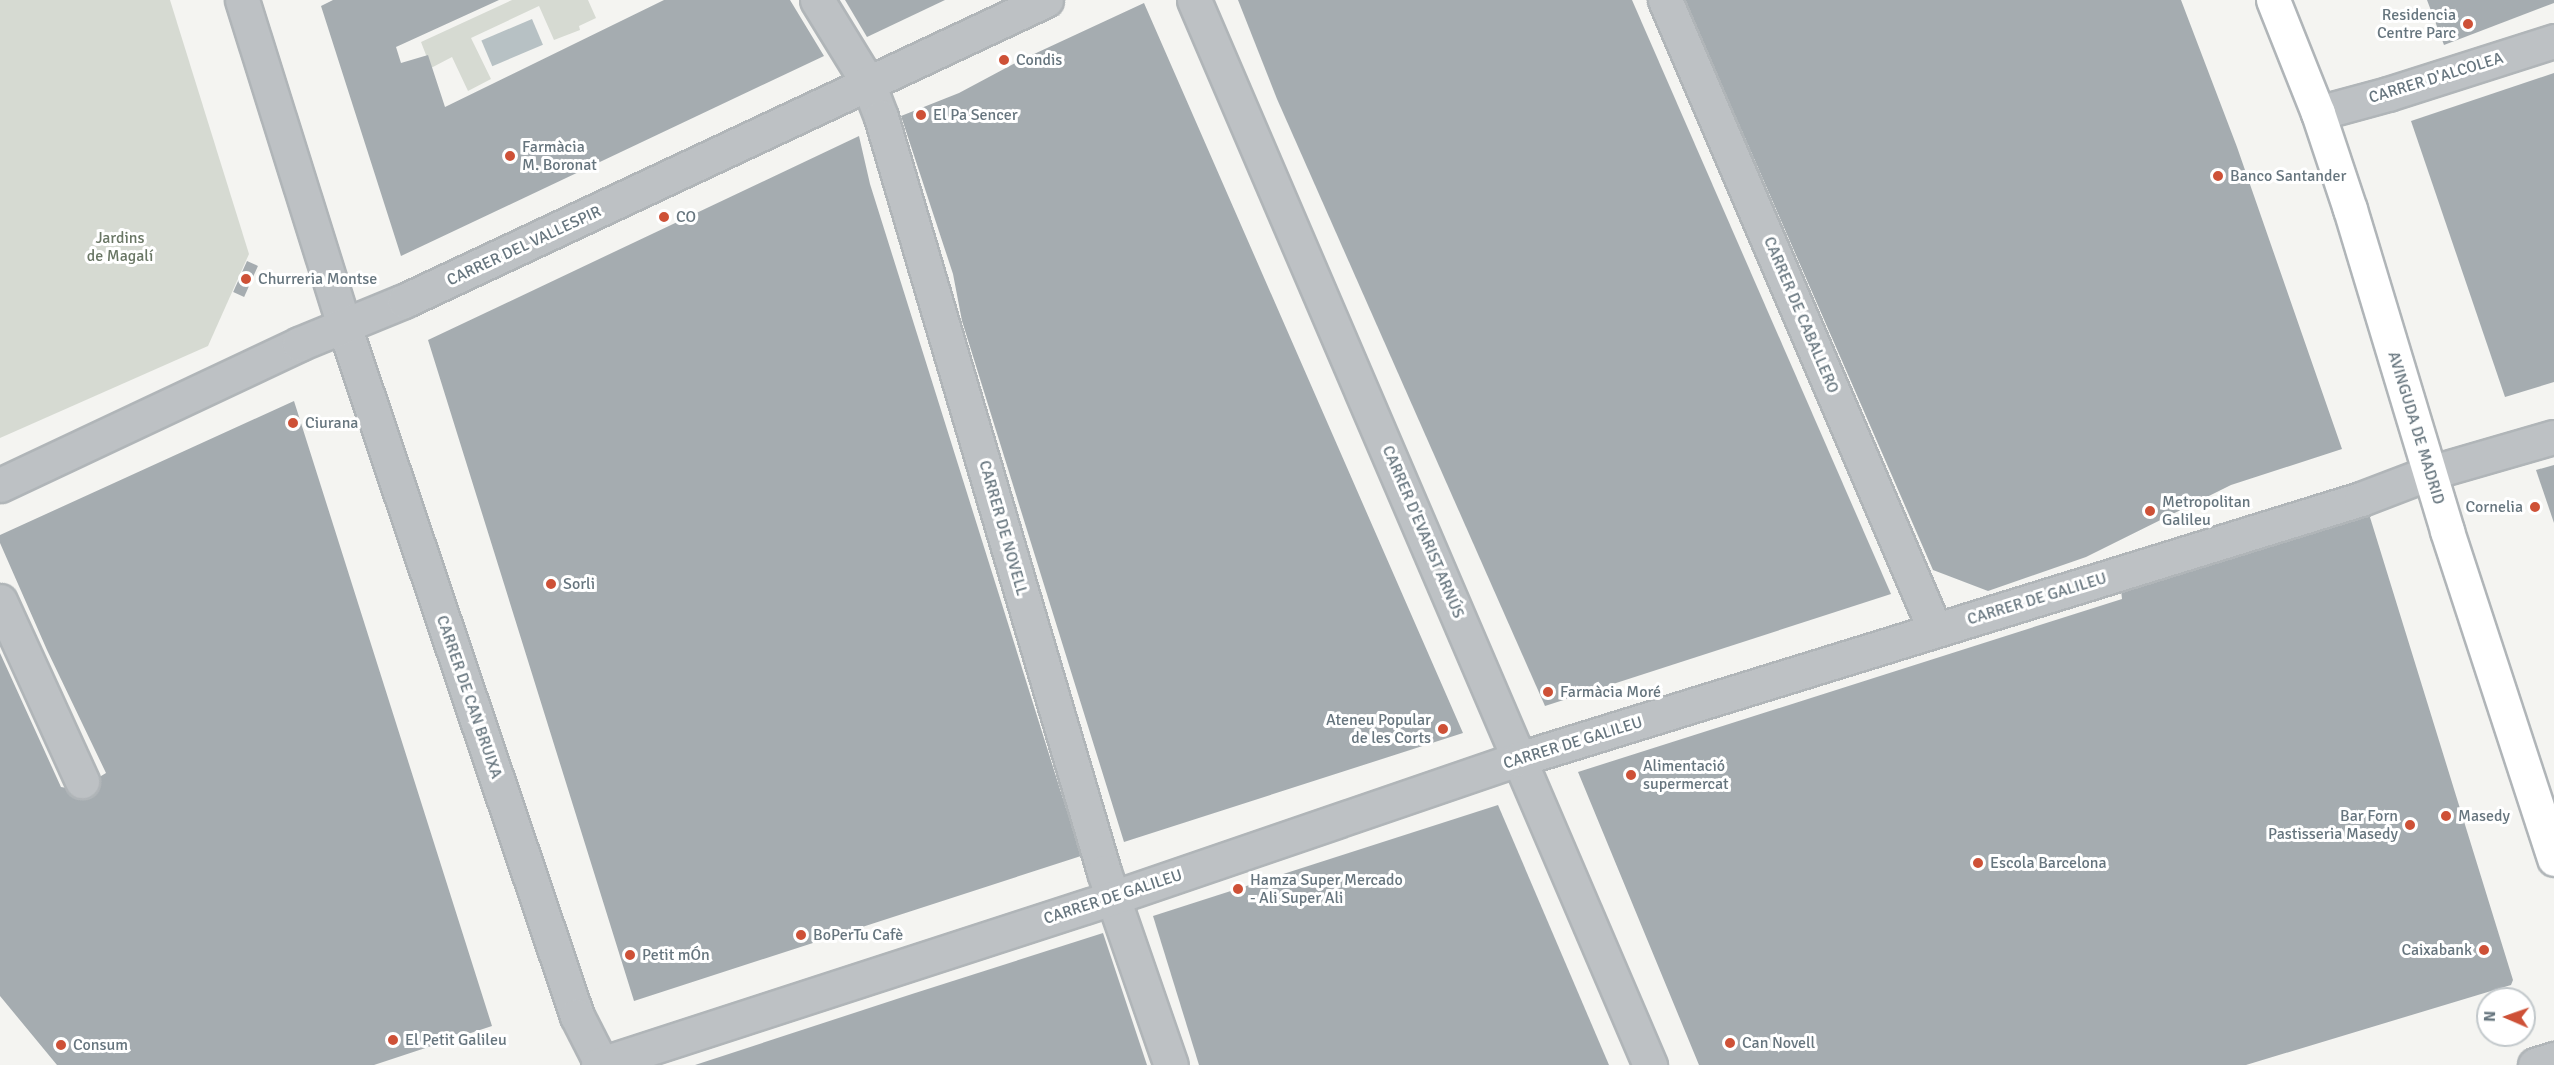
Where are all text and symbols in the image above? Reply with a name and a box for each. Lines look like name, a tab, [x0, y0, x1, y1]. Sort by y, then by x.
place label: Residencia Centre Parc	[2377, 5, 2456, 43]
marker: Residencia Centre Parc	[2461, 17, 2475, 31]
street label: CARRER D'ALCOLEA	[2367, 48, 2505, 108]
place label: Condis	[1016, 50, 1062, 70]
marker: Condis	[997, 53, 1011, 67]
place label: El Pa Sencer	[933, 105, 1018, 125]
marker: El Pa Sencer	[914, 108, 928, 122]
place label: Farmàcia M. Boronat	[522, 137, 597, 175]
marker: Farmàcia M. Boronat	[503, 149, 517, 163]
place label: Banco Santander	[2230, 166, 2346, 186]
marker: Banco Santander	[2211, 169, 2225, 183]
street label: CARRER DEL VALLESPIR	[444, 202, 604, 290]
place label: CO	[676, 207, 696, 227]
marker: CO	[657, 210, 671, 224]
park label: Jardins de Magalí	[87, 228, 153, 266]
street label: CARRER DE CABALLERO	[1759, 234, 1843, 396]
place label: Churreria Montse	[258, 269, 377, 289]
marker: Churreria Montse	[239, 272, 253, 286]
street label: AVINGUDA DE MADRID	[2384, 349, 2448, 507]
place label: Ciurana	[305, 413, 358, 433]
marker: Ciurana	[286, 416, 300, 430]
street label: CARRER D'EVARIST ARNÚS	[1378, 443, 1468, 621]
street label: CARRER DE NOVELL	[975, 458, 1031, 598]
place label: Metropolitan Galileu	[2162, 492, 2251, 530]
place label: Cornelia	[2465, 497, 2523, 517]
marker: Cornelia	[2528, 500, 2542, 514]
marker: Metropolitan Galileu	[2143, 504, 2157, 518]
street label: CARRER DE GALILEU	[1965, 569, 2109, 629]
place label: Sorli	[563, 574, 595, 594]
marker: Sorli	[544, 577, 558, 591]
street label: CARRER DE CAN BRUIXA	[432, 613, 506, 781]
place label: Farmàcia Moré	[1560, 682, 1661, 702]
marker: Farmàcia Moré	[1541, 685, 1555, 699]
place label: Ateneu Popular de les Corts	[1326, 710, 1431, 748]
street label: CARRER DE GALILEU	[1501, 713, 1645, 773]
marker: Ateneu Popular de les Corts	[1436, 722, 1450, 736]
place label: Alimentació supermercat	[1643, 756, 1729, 794]
marker: Alimentació supermercat	[1624, 768, 1638, 782]
place label: Bar Forn Pastisseria Masedy	[2268, 806, 2398, 844]
place label: Masedy	[2458, 806, 2510, 826]
marker: Masedy	[2439, 809, 2453, 823]
marker: Bar Forn Pastisseria Masedy	[2403, 818, 2417, 832]
place label: Escola Barcelona	[1990, 853, 2107, 873]
marker: Escola Barcelona	[1971, 856, 1985, 870]
street label: CARRER DE GALILEU	[1041, 866, 1185, 928]
place label: Hamza Super Mercado - Ali Super Ali	[1250, 870, 1403, 908]
marker: Hamza Super Mercado - Ali Super Ali	[1231, 882, 1245, 896]
place label: BoPerTu Cafè	[813, 925, 903, 945]
marker: BoPerTu Cafè	[794, 928, 808, 942]
place label: Caixabank	[2401, 940, 2472, 960]
marker: Caixabank	[2477, 943, 2491, 957]
place label: Petit mÓn	[642, 945, 710, 965]
marker: Petit mÓn	[623, 948, 637, 962]
north arrow	[2476, 987, 2536, 1047]
text: N	[2480, 1011, 2500, 1022]
place label: El Petit Galileu	[405, 1030, 507, 1050]
marker: El Petit Galileu	[386, 1033, 400, 1047]
place label: Can Novell	[1742, 1033, 1815, 1053]
place label: Consum	[73, 1035, 128, 1055]
marker: Can Novell	[1723, 1036, 1737, 1050]
marker: Consum	[54, 1038, 68, 1052]

